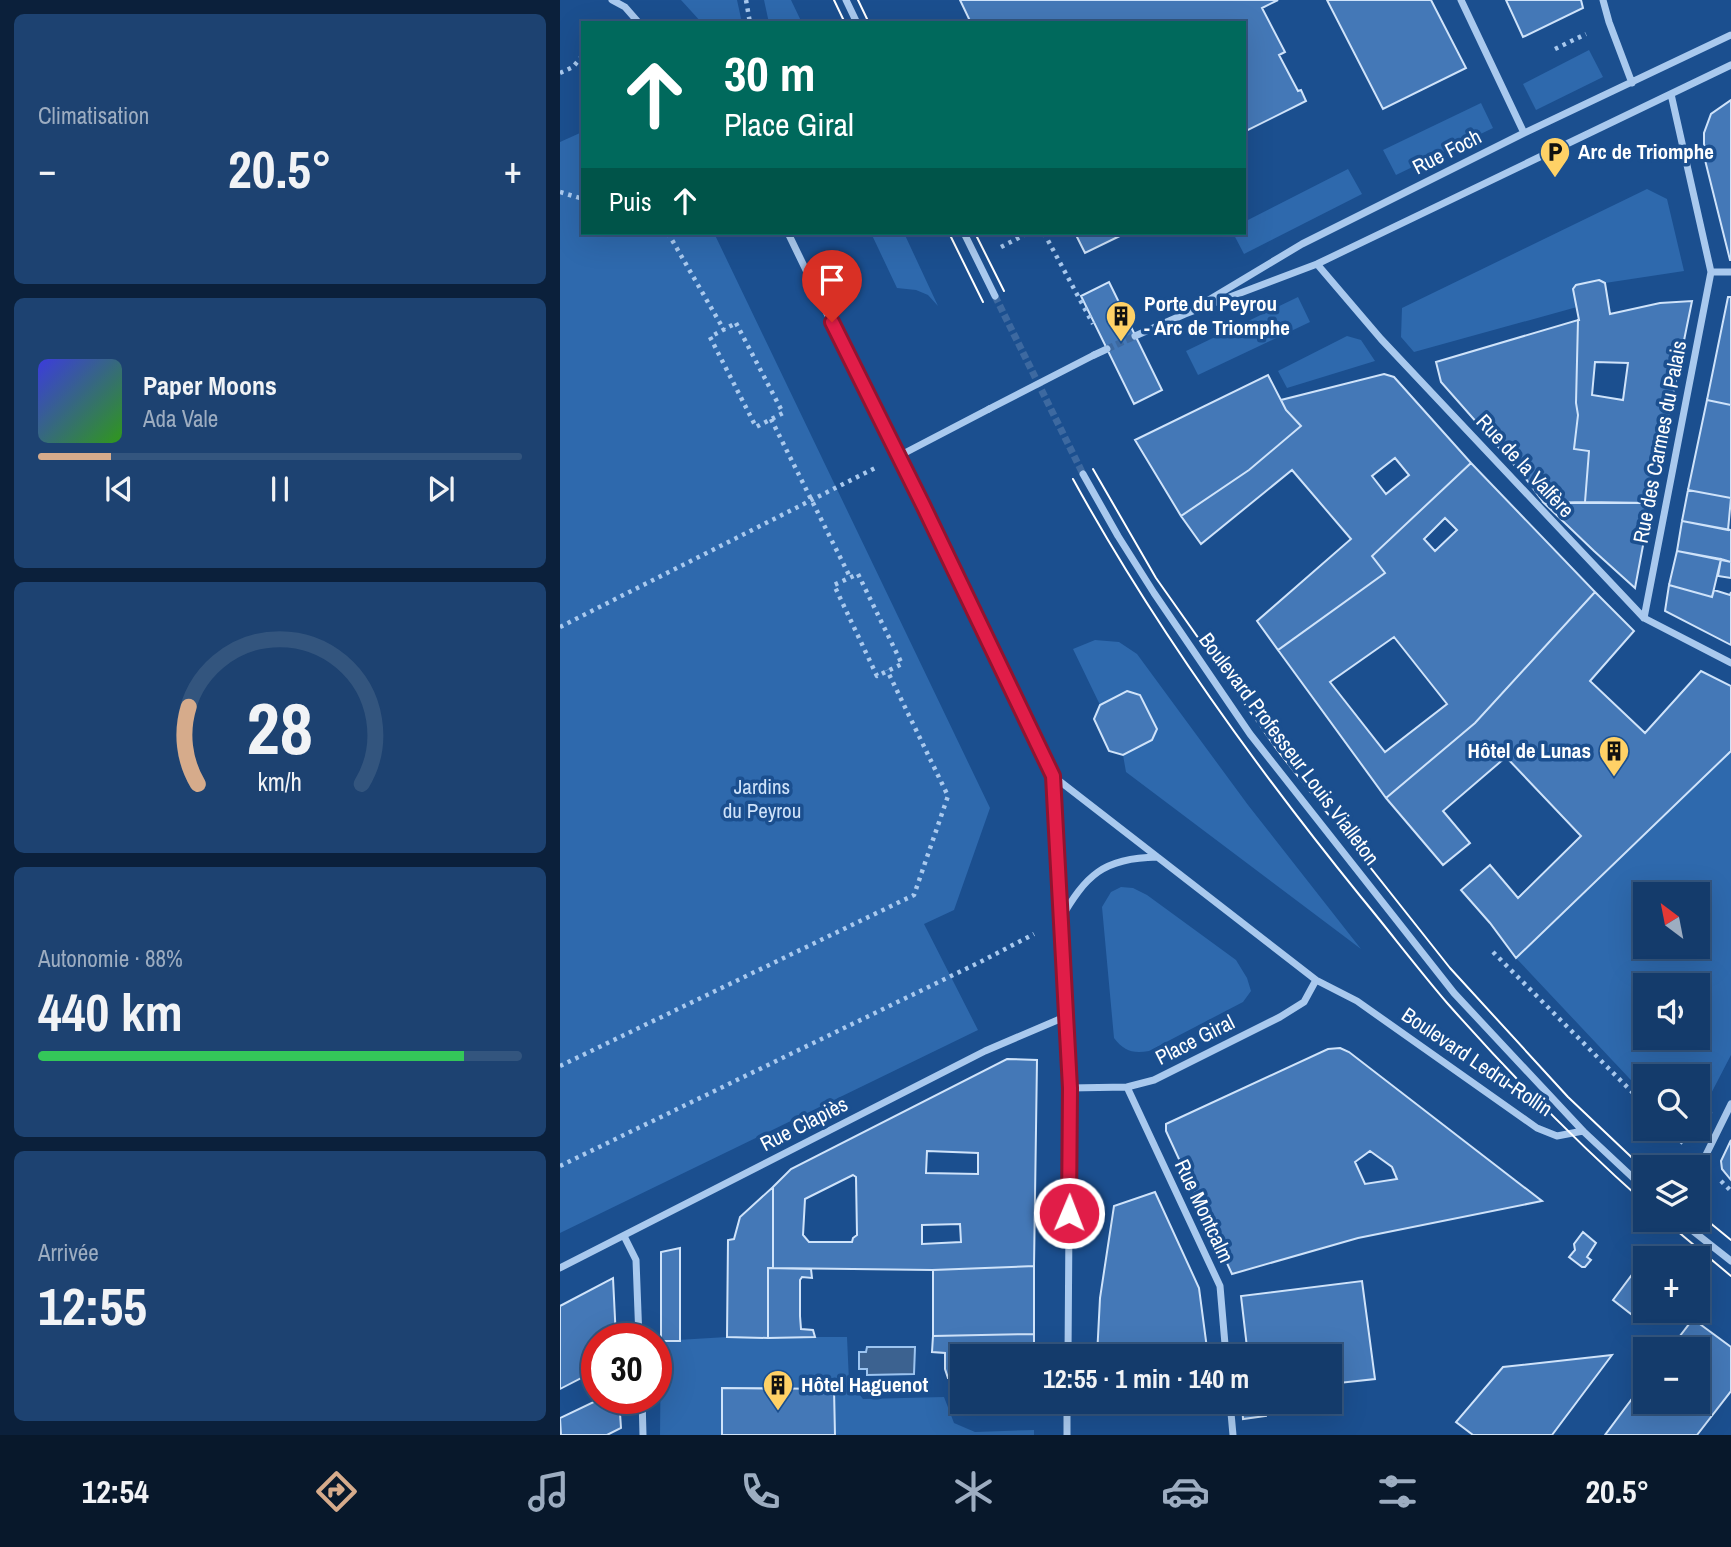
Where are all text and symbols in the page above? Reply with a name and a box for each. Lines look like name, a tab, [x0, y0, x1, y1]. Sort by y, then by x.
text: 30 m	[724, 40, 816, 106]
icon: ahead	[609, 49, 700, 140]
text: Climatisation	[38, 100, 149, 131]
text: Place Giral	[724, 103, 854, 146]
street label: Rue Foch	[1407, 122, 1486, 181]
text: 20.5°	[228, 134, 332, 204]
parking icon: Arc de Triomphe	[1538, 135, 1572, 179]
place label: Arc de Triomphe	[1578, 137, 1714, 166]
text: −	[38, 144, 56, 195]
text: +	[504, 144, 522, 195]
icon: ahead	[666, 182, 704, 220]
text: Puis	[609, 184, 652, 219]
pin	[802, 250, 862, 322]
icon: arrive	[813, 261, 851, 299]
place label: Porte du Peyrou - Arc de Triomphe	[1144, 289, 1290, 342]
building icon: Porte du Peyrou - Arc de Triomphe	[1104, 299, 1138, 343]
street label: Rue des Carmes du Palais	[1626, 338, 1693, 546]
text: Paper Moons	[143, 368, 277, 403]
text: Ada Vale	[143, 403, 218, 434]
street label: Rue de la Valfère	[1470, 408, 1581, 524]
icon: previous	[100, 470, 138, 508]
icon: pause	[261, 470, 299, 508]
icon: next	[422, 470, 460, 508]
street label: Boulevard Professeur Louis Vialleton	[1192, 627, 1386, 871]
text: 28	[247, 679, 313, 777]
building icon: Hôtel de Lunas	[1597, 734, 1631, 778]
place label: Hôtel de Lunas	[1468, 736, 1591, 765]
text: km/h	[258, 764, 302, 798]
park label: Jardins du Peyrou	[723, 772, 801, 825]
north arrow	[1633, 882, 1710, 959]
map controls	[1633, 882, 1710, 1414]
text: Autonomie · 88%	[38, 943, 183, 974]
button: sound	[1633, 973, 1710, 1050]
text: 440 km	[38, 977, 183, 1047]
street label: Boulevard Ledru-Rollin	[1396, 1000, 1558, 1123]
street label: Place Giral	[1150, 1007, 1239, 1072]
button: search	[1633, 1064, 1710, 1141]
street label: Rue Clapiès	[755, 1089, 853, 1158]
street label: Rue Montcalm	[1168, 1154, 1241, 1267]
button: layers	[1633, 1155, 1710, 1232]
position arrow	[1032, 1176, 1106, 1250]
text: Arrivée	[38, 1237, 99, 1268]
button: +	[1633, 1246, 1710, 1323]
text: 12:55	[38, 1271, 147, 1341]
speed limit sign: 30	[581, 1323, 672, 1414]
button: −	[1633, 1337, 1710, 1414]
text: 12:55 · 1 min · 140 m	[1043, 1361, 1249, 1396]
building icon: Hôtel Haguenot	[761, 1368, 795, 1412]
place label: Hôtel Haguenot	[801, 1370, 929, 1399]
icon: directions	[312, 1467, 361, 1516]
icon: music	[524, 1467, 573, 1516]
icon: phone	[736, 1467, 785, 1516]
icon: climate	[949, 1467, 998, 1516]
icon: car	[1161, 1467, 1210, 1516]
icon: filters	[1373, 1467, 1422, 1516]
text: 12:54	[82, 1470, 149, 1513]
text: 20.5°	[1585, 1470, 1649, 1513]

